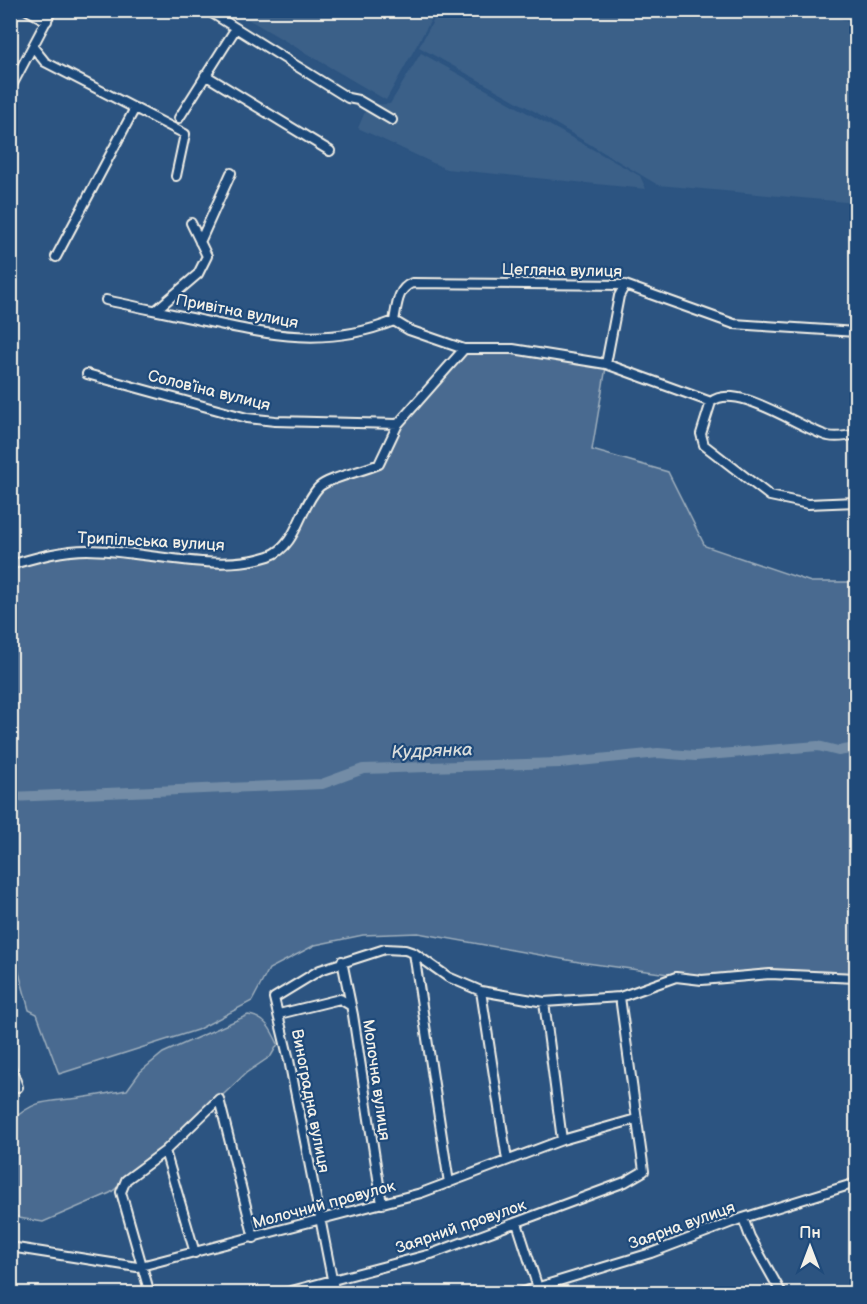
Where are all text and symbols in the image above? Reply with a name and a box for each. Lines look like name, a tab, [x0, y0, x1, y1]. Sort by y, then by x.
street label: Цегляна вулиця	[502, 260, 622, 282]
street label: Привітна вулиця	[174, 291, 300, 333]
street label: Соловʼїна вулиця	[146, 367, 272, 415]
street label: Трипільська вулиця	[77, 529, 225, 555]
water label: Кудрянка	[391, 739, 473, 763]
street label: Молочна вулиця	[358, 1018, 394, 1142]
street label: Виноградна вулиця	[287, 1028, 333, 1175]
street label: Молочний провулок	[251, 1177, 398, 1233]
street label: Заярний провулок	[393, 1196, 529, 1258]
street label: Заярна вулиця	[626, 1198, 738, 1254]
north arrow	[780, 1217, 840, 1277]
text: Пн	[799, 1224, 821, 1243]

